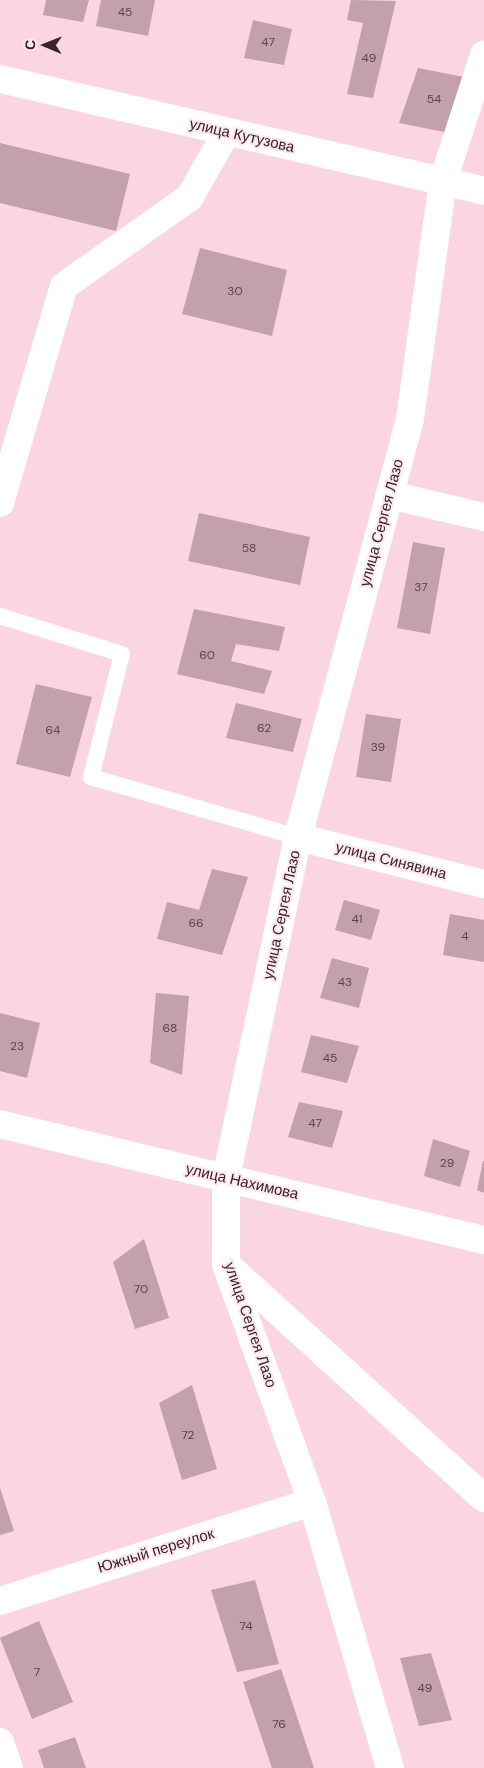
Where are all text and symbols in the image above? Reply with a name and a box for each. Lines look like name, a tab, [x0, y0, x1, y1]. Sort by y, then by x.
house number: 45	[118, 6, 132, 20]
north arrow	[20, 20, 70, 70]
house number: 47	[261, 36, 275, 50]
text: С	[21, 40, 39, 50]
house number: 49	[362, 52, 376, 66]
house number: 54	[427, 93, 441, 107]
street label: улица Кутузова	[188, 115, 296, 157]
house number: 30	[227, 285, 243, 299]
street label: улица Сергея Лазо	[356, 457, 408, 589]
house number: 58	[242, 542, 256, 556]
house number: 37	[414, 581, 428, 595]
house number: 60	[199, 649, 215, 663]
house number: 62	[257, 722, 271, 736]
house number: 64	[46, 724, 60, 738]
house number: 39	[371, 741, 385, 755]
street label: улица Синявина	[334, 838, 448, 884]
street label: улица Сергея Лазо	[260, 849, 304, 981]
house number: 41	[351, 913, 363, 927]
house number: 66	[188, 917, 204, 931]
house number: 4	[461, 930, 469, 944]
house number: 43	[338, 976, 352, 990]
house number: 68	[163, 1022, 177, 1036]
house number: 23	[10, 1040, 24, 1054]
house number: 45	[323, 1052, 337, 1066]
house number: 47	[308, 1117, 322, 1131]
house number: 29	[440, 1157, 454, 1171]
street label: улица Нахимова	[184, 1160, 300, 1204]
street label: улица Сергея Лазо	[220, 1260, 280, 1390]
house number: 70	[134, 1283, 148, 1297]
house number: 72	[181, 1429, 195, 1443]
street label: Южный переулок	[96, 1525, 216, 1577]
house number: 74	[240, 1620, 252, 1634]
house number: 7	[34, 1666, 40, 1680]
house number: 49	[418, 1682, 432, 1696]
house number: 76	[272, 1718, 286, 1732]

